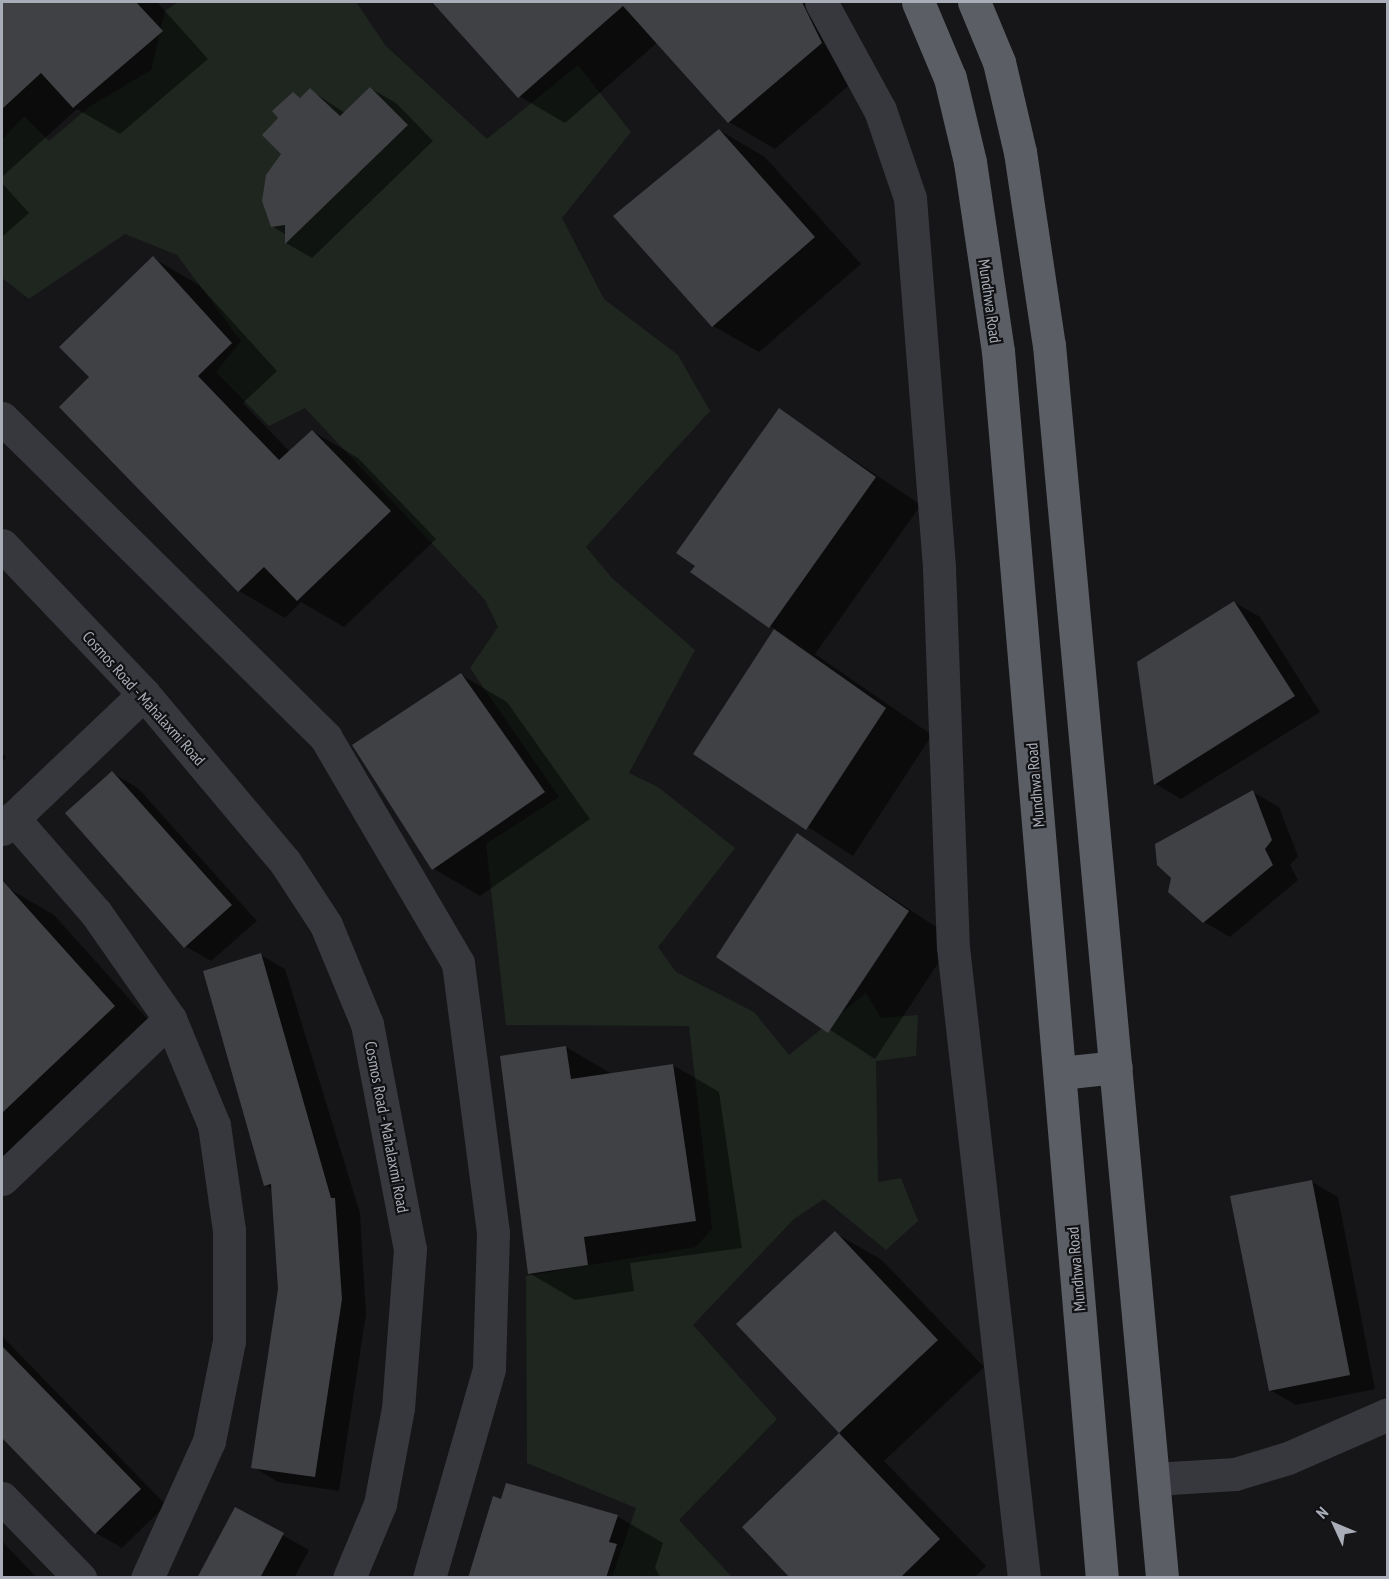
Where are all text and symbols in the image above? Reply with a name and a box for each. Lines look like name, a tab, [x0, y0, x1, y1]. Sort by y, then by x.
street label: Mundhwa Road	[975, 258, 1005, 344]
street label: Cosmos Road - Mahalaxmi Road	[78, 626, 210, 770]
street label: Mundhwa Road	[1022, 742, 1048, 828]
street label: Cosmos Road - Mahalaxmi Road	[361, 1039, 413, 1215]
street label: Mundhwa Road	[1063, 1226, 1089, 1312]
north arrow	[1305, 1495, 1365, 1555]
text: N	[1312, 1502, 1332, 1523]

